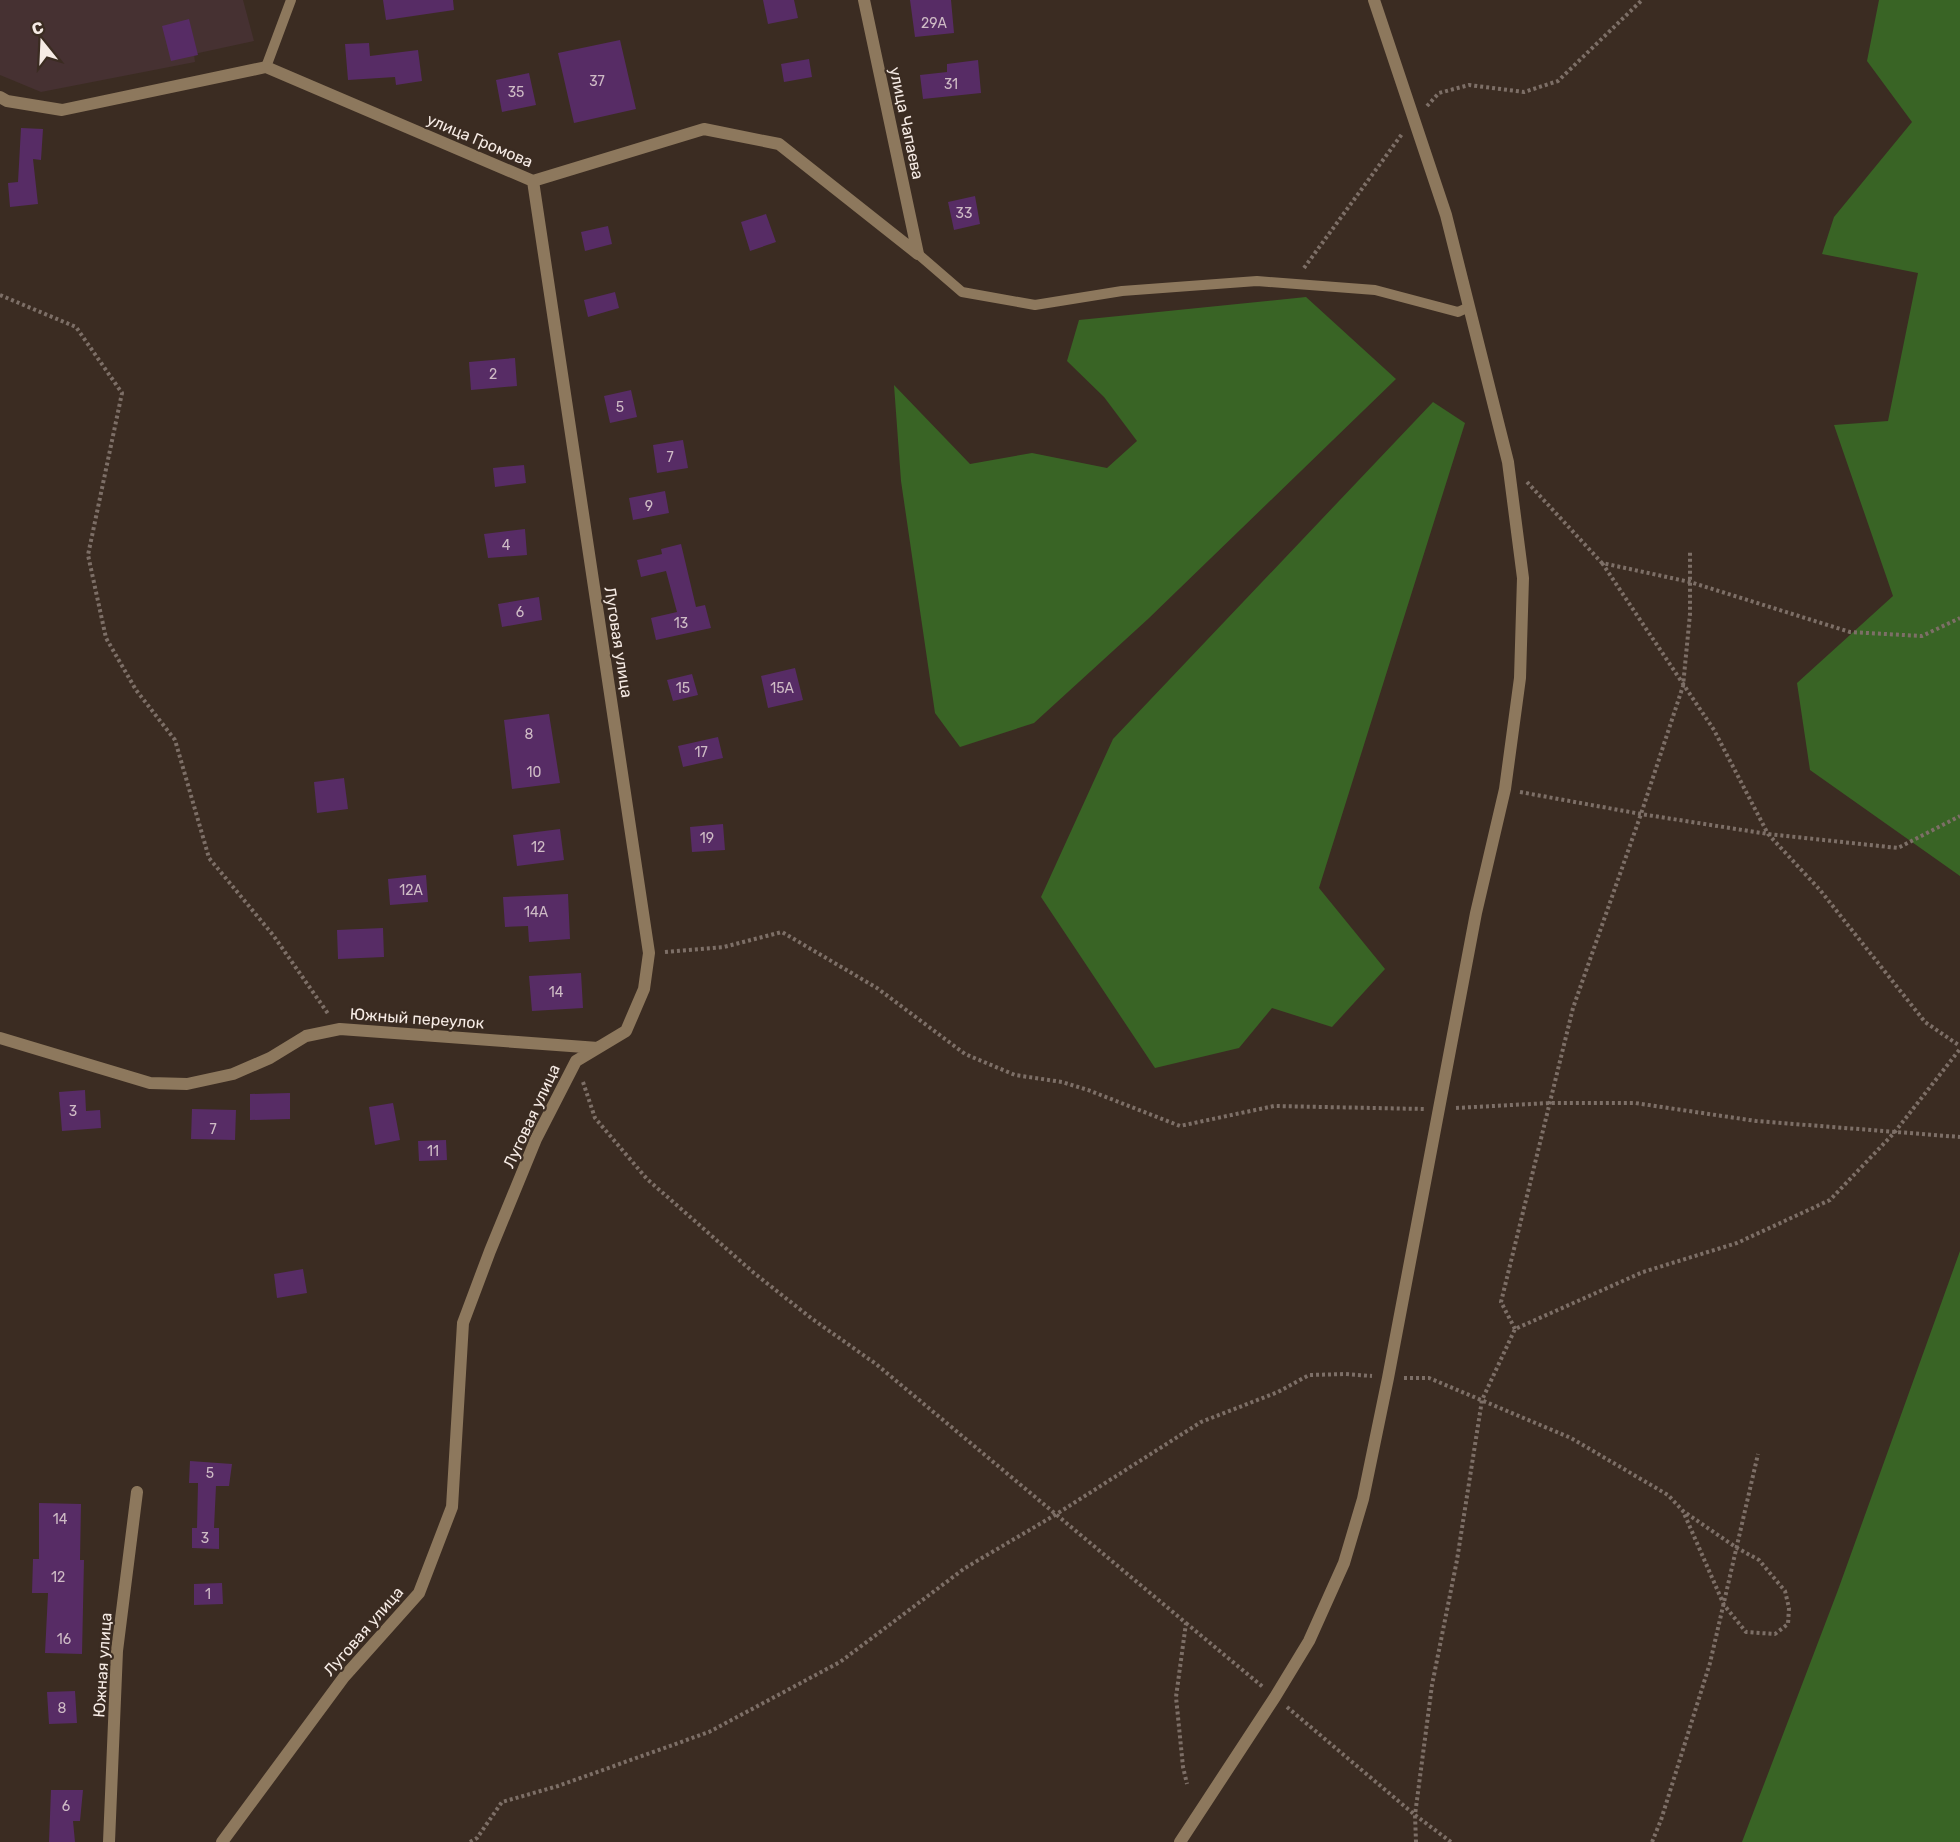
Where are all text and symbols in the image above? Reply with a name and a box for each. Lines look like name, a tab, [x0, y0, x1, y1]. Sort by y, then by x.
north arrow	[12, 12, 72, 72]
house number: 29А	[921, 15, 948, 32]
text: С	[29, 17, 46, 39]
street label: улица Чапаева	[885, 65, 928, 181]
house number: 37	[589, 73, 605, 90]
house number: 31	[944, 76, 958, 93]
house number: 35	[508, 84, 524, 101]
street label: улица Громова	[424, 110, 536, 171]
house number: 33	[956, 205, 972, 222]
house number: 2	[489, 366, 497, 383]
house number: 5	[616, 399, 624, 416]
house number: 7	[666, 449, 674, 466]
house number: 9	[645, 498, 653, 515]
house number: 4	[502, 537, 511, 554]
street label: Луговая улица	[600, 585, 637, 699]
house number: 6	[516, 604, 524, 621]
house number: 13	[674, 615, 688, 632]
house number: 15	[676, 680, 690, 697]
house number: 15А	[770, 680, 794, 697]
house number: 8	[525, 726, 534, 743]
house number: 17	[694, 744, 708, 761]
house number: 10	[527, 764, 542, 781]
house number: 19	[700, 830, 714, 847]
house number: 12	[531, 839, 545, 856]
house number: 12А	[399, 882, 423, 899]
house number: 14А	[524, 904, 549, 921]
house number: 14	[549, 984, 564, 1001]
street label: Южный переулок	[349, 1004, 485, 1033]
street label: Луговая улица	[499, 1061, 564, 1171]
house number: 3	[69, 1103, 77, 1120]
house number: 7	[209, 1121, 217, 1138]
house number: 11	[427, 1143, 439, 1160]
house number: 5	[206, 1465, 214, 1482]
house number: 14	[53, 1511, 68, 1528]
house number: 3	[201, 1530, 209, 1547]
house number: 12	[51, 1569, 65, 1586]
street label: Луговая улица	[319, 1583, 407, 1680]
house number: 1	[205, 1586, 211, 1603]
street label: Южная улица	[89, 1612, 116, 1718]
house number: 16	[57, 1631, 71, 1648]
house number: 8	[58, 1700, 67, 1717]
house number: 6	[62, 1798, 70, 1815]

